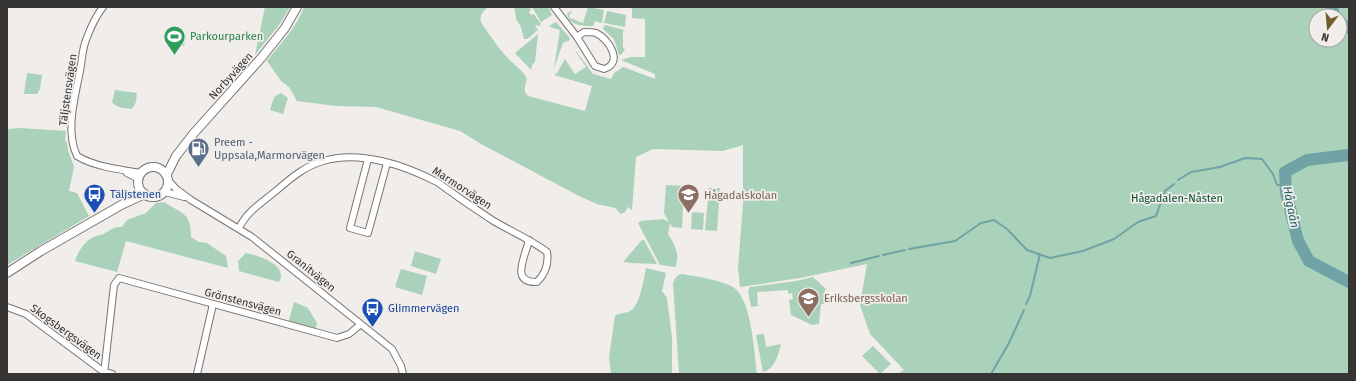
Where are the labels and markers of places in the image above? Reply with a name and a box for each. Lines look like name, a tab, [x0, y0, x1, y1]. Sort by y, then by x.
sports icon: Parkourparken	[161, 23, 187, 56]
place label: Parkourparken	[190, 30, 263, 43]
fuel station icon: Preem - Uppsala,Marmorvägen	[186, 135, 212, 168]
place label: Preem - Uppsala,Marmorvägen	[214, 136, 325, 162]
bus stop icon: Täljstenen	[81, 181, 107, 214]
school or university icon: Hågadalskolan	[675, 182, 701, 215]
place label: Täljstenen	[110, 188, 161, 201]
place label: Hågadalskolan	[704, 189, 777, 202]
school or university icon: Eriksbergsskolan	[795, 285, 821, 318]
place label: Eriksbergsskolan	[824, 292, 908, 305]
bus stop icon: Glimmervägen	[360, 295, 386, 328]
place label: Glimmervägen	[388, 302, 459, 315]

